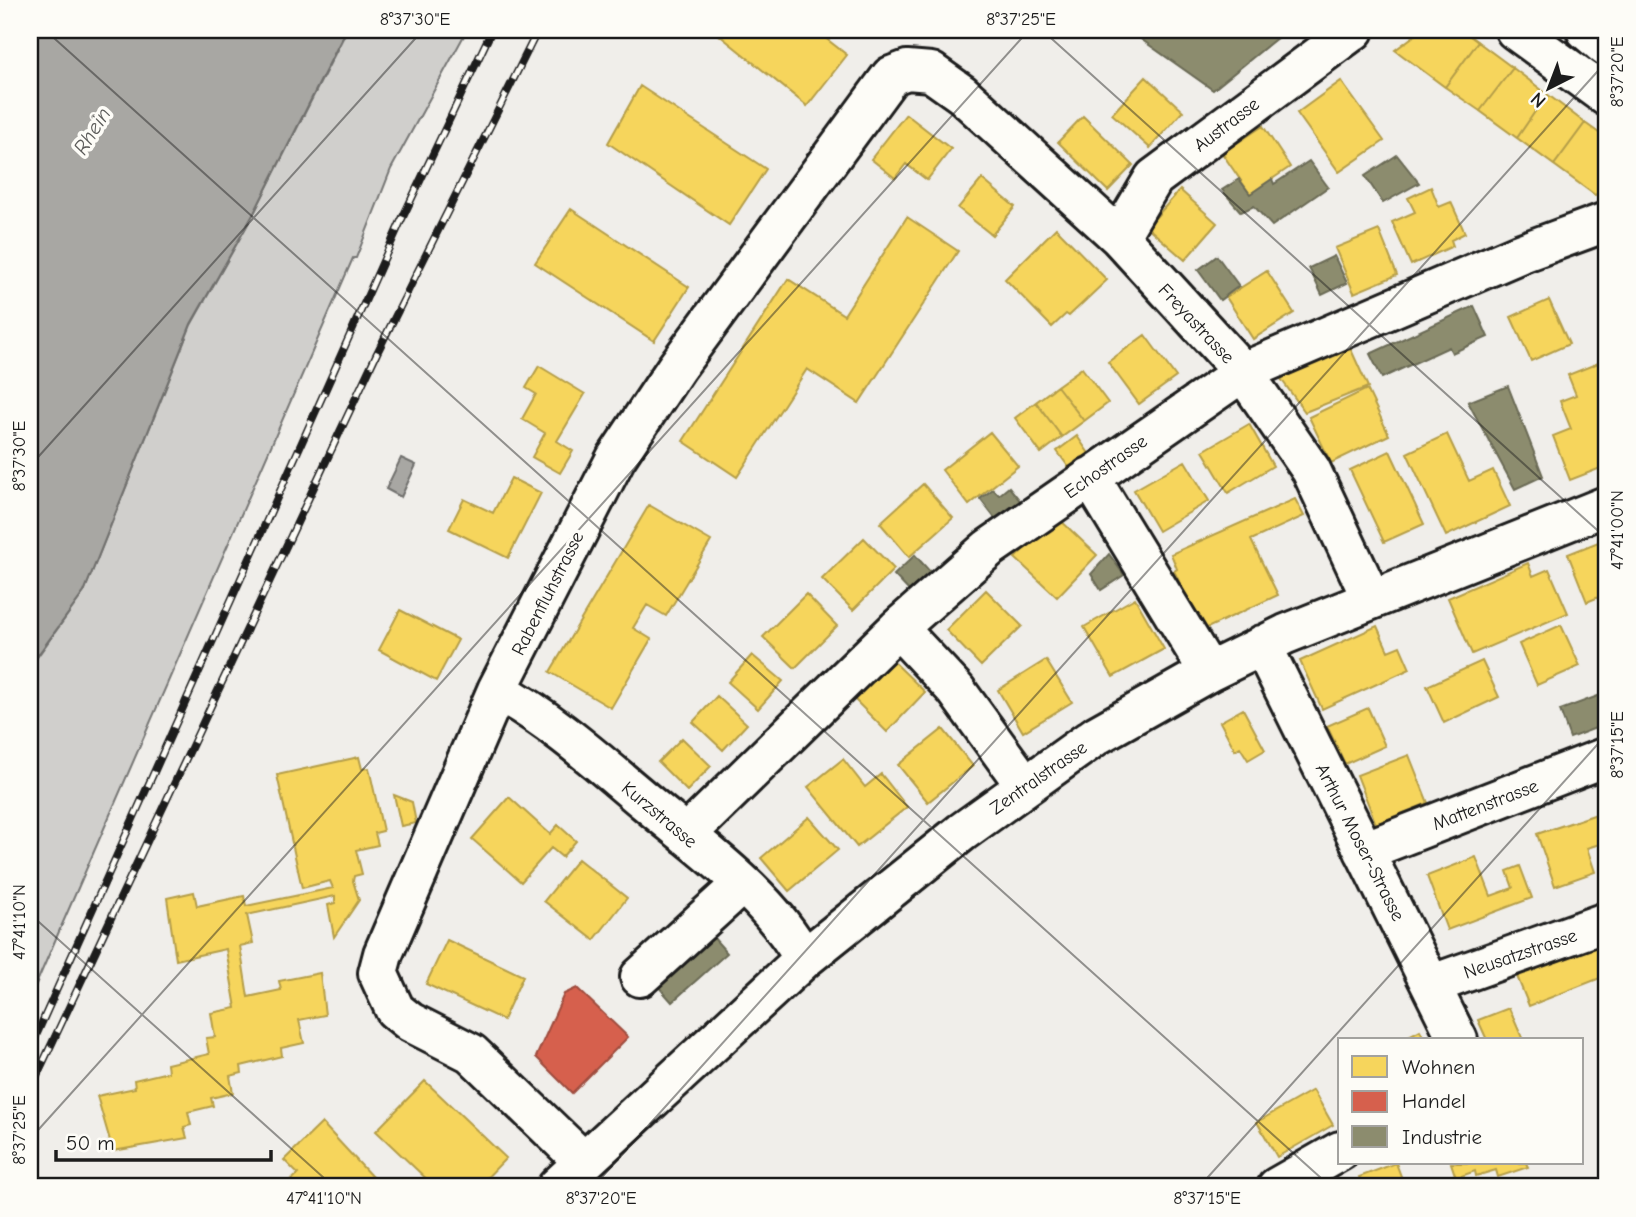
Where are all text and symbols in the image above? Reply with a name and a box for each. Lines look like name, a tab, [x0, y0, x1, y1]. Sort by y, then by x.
text: 8°37'30"E	[380, 9, 451, 30]
text: 8°37'25"E	[986, 9, 1056, 30]
text: 8°37'20"E	[1607, 36, 1628, 108]
north arrow	[1514, 52, 1584, 122]
text: N	[1526, 88, 1550, 112]
street label: Austrasse	[1189, 93, 1264, 157]
water label: Rhein	[68, 103, 116, 159]
street label: Freyastrasse	[1154, 279, 1239, 368]
text: 8°37'30"E	[9, 420, 30, 491]
street label: Echostrasse	[1060, 430, 1151, 503]
text: 47°41'00"N	[1607, 490, 1628, 570]
street label: Rabenfluhstrasse	[507, 528, 589, 659]
text: 8°37'15"E	[1607, 711, 1628, 779]
street label: Zentralstrasse	[986, 736, 1091, 819]
street label: Arthur Moser-Strasse	[1311, 760, 1409, 925]
street label: Mattenstrasse	[1429, 775, 1541, 835]
street label: Kurzstrasse	[617, 777, 702, 853]
text: 47°41'10"N	[9, 884, 30, 960]
street label: Neusatzstrasse	[1461, 924, 1580, 984]
legend	[1338, 1038, 1584, 1164]
text: Wohnen	[1402, 1055, 1475, 1079]
text: Handel	[1402, 1089, 1466, 1113]
text: 8°37'25"E	[9, 1095, 30, 1165]
scale bar	[56, 1119, 271, 1163]
text: Industrie	[1402, 1125, 1482, 1149]
text: 50 m	[66, 1131, 115, 1155]
text: 47°41'10"N	[286, 1188, 362, 1209]
text: 8°37'20"E	[565, 1188, 637, 1209]
text: 8°37'15"E	[1173, 1188, 1241, 1209]

